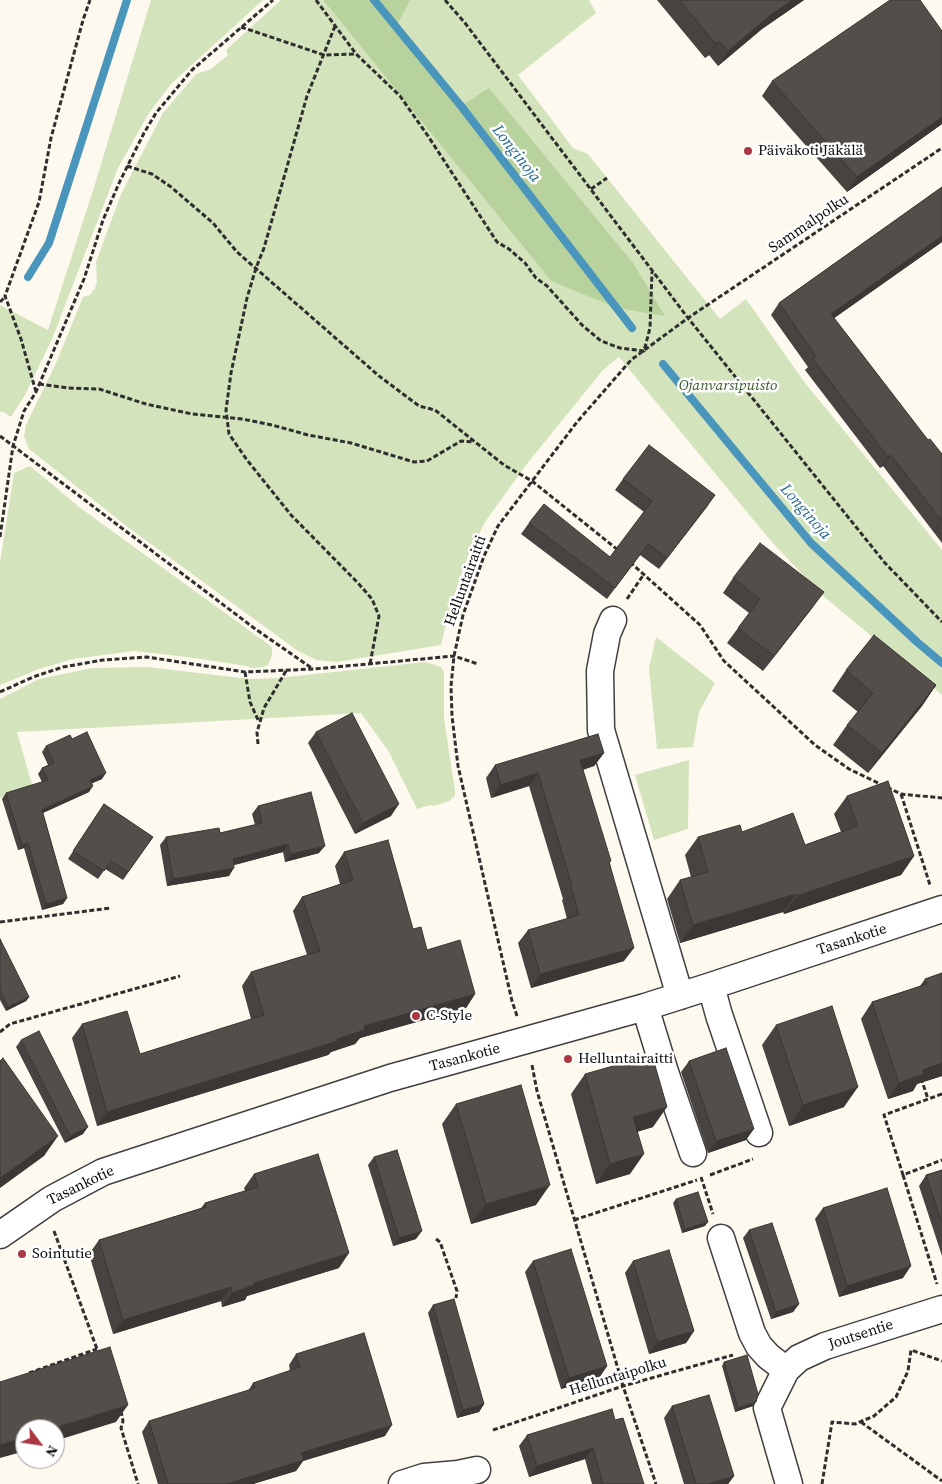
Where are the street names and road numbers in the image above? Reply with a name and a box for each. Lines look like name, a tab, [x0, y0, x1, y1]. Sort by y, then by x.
street label: Sammalpolku	[766, 191, 852, 257]
street label: Helluntairaitti	[441, 533, 491, 629]
street label: Tasankotie	[815, 920, 889, 960]
street label: Tasankotie	[428, 1040, 502, 1076]
street label: Tasankotie	[45, 1162, 117, 1210]
street label: Joutsentie	[826, 1316, 896, 1354]
street label: Helluntaipolku	[567, 1354, 669, 1400]

